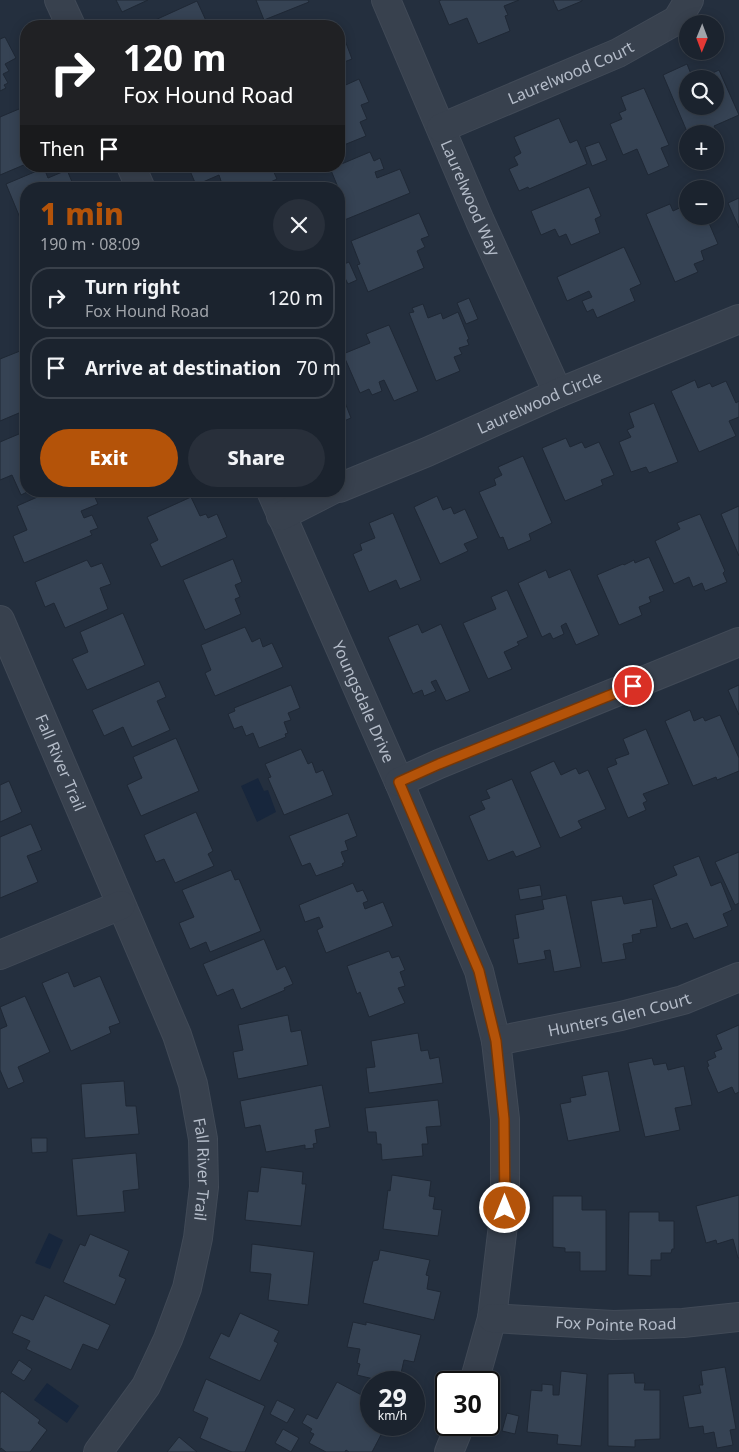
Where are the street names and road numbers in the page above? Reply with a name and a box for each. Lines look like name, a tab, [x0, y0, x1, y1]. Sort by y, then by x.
street label: Laurelwood Court	[504, 35, 638, 109]
street label: Laurelwood Way	[436, 136, 506, 260]
street label: Laurelwood Circle	[473, 365, 605, 439]
street label: Youngsdale Drive	[327, 637, 400, 766]
street label: Fall River Trail	[30, 711, 91, 814]
street label: Hunters Glen Court	[546, 987, 694, 1041]
street label: Fall River Trail	[188, 1116, 215, 1222]
street label: Fox Pointe Road	[555, 1311, 677, 1336]

